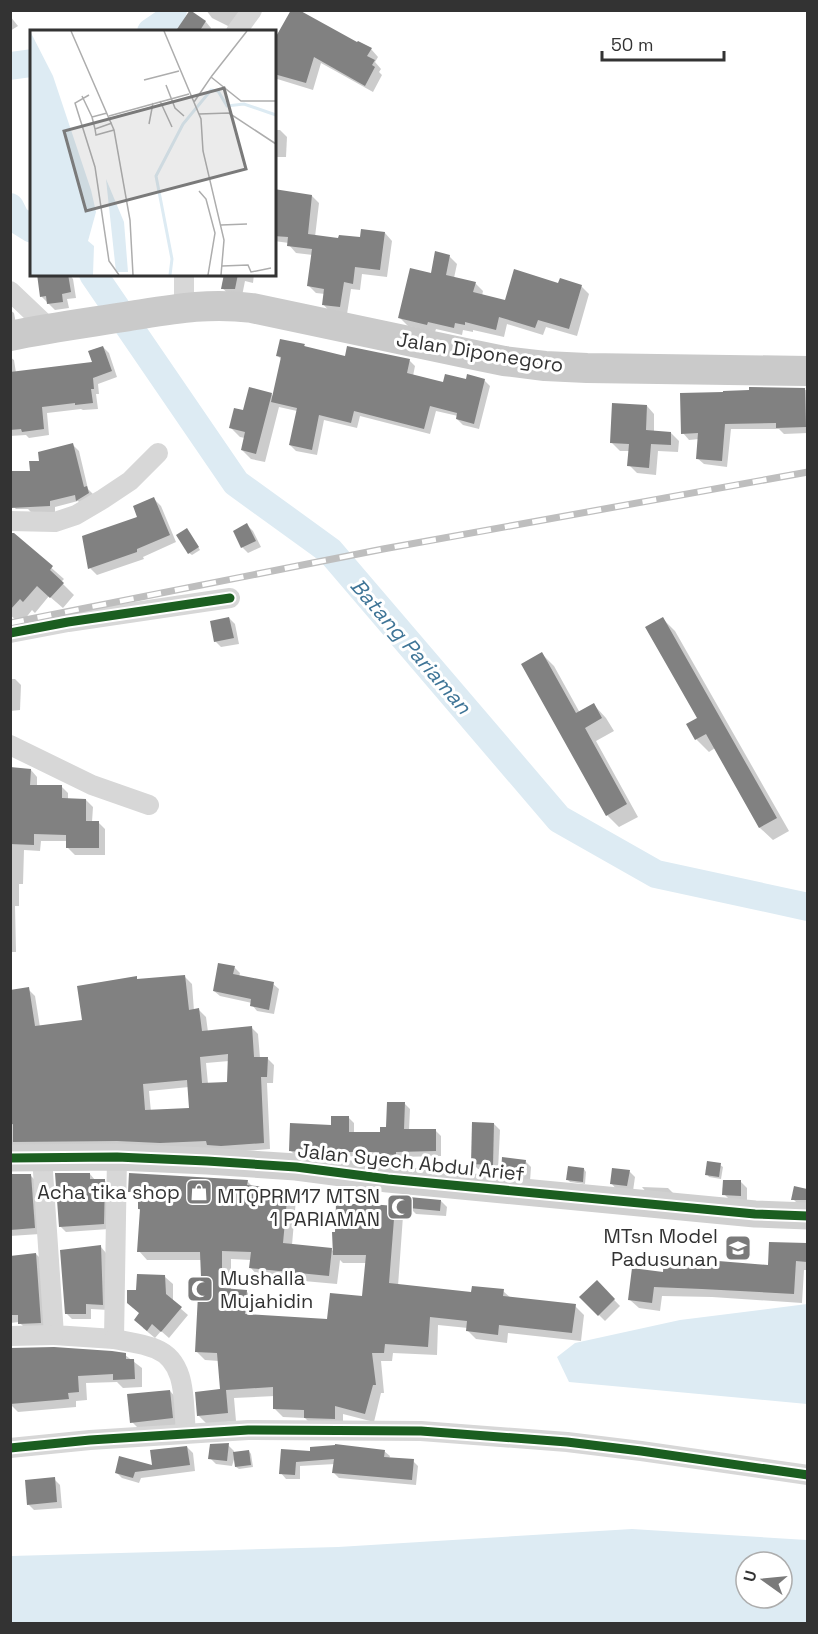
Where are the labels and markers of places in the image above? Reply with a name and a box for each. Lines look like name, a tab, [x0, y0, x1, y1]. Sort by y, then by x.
shop icon: Acha tika shop	[184, 1177, 214, 1207]
place label: Acha tika shop	[37, 1179, 180, 1205]
place label: MTQPRM17 MTSN 1 PARIAMAN	[217, 1183, 380, 1232]
mosque icon: MTQPRM17 MTSN 1 PARIAMAN	[385, 1192, 415, 1222]
place label: MTsn Model Padusunan	[603, 1223, 718, 1272]
school or university icon: MTsn Model Padusunan	[723, 1233, 753, 1263]
place label: Mushalla Mujahidin	[220, 1265, 313, 1314]
mosque icon: Mushalla Mujahidin	[185, 1274, 215, 1304]

